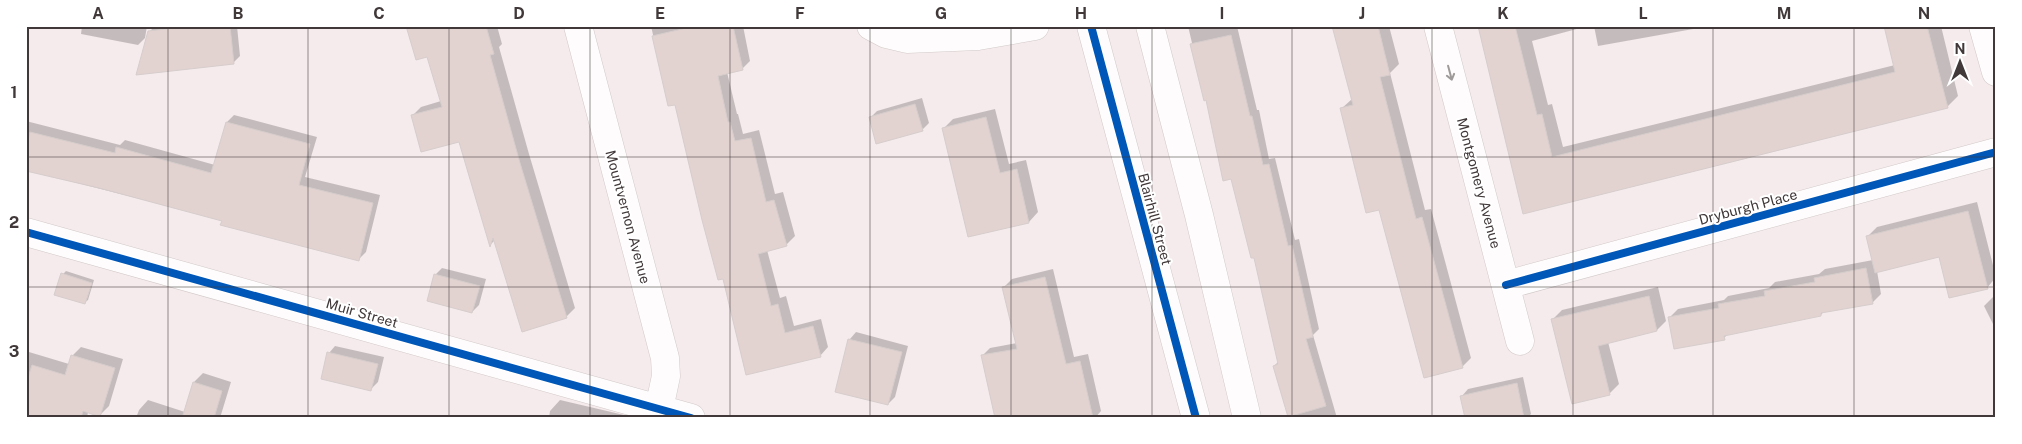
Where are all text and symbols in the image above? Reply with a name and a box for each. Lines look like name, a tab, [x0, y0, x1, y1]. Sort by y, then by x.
text: A	[92, 4, 104, 23]
text: B	[233, 4, 244, 23]
text: C	[373, 4, 385, 23]
text: D	[513, 4, 525, 23]
text: E	[655, 4, 665, 23]
text: F	[795, 4, 805, 23]
text: G	[935, 4, 947, 23]
text: H	[1075, 4, 1087, 23]
text: I	[1220, 4, 1224, 23]
text: J	[1359, 4, 1365, 23]
text: K	[1497, 4, 1509, 23]
text: L	[1638, 4, 1648, 23]
text: M	[1777, 4, 1791, 23]
text: N	[1918, 4, 1930, 23]
north arrow	[1934, 38, 1984, 88]
text: N	[1955, 41, 1965, 57]
one-way arrow	[1446, 65, 1456, 81]
text: 1	[11, 83, 17, 102]
street label: Montgomery Avenue	[1454, 116, 1504, 250]
street label: Mountvernon Avenue	[602, 149, 654, 286]
street label: Blairhill Street	[1135, 171, 1175, 267]
street label: Dryburgh Place	[1697, 186, 1799, 228]
text: 2	[9, 213, 19, 232]
street label: Muir Street	[324, 295, 400, 331]
text: 3	[9, 342, 19, 361]

